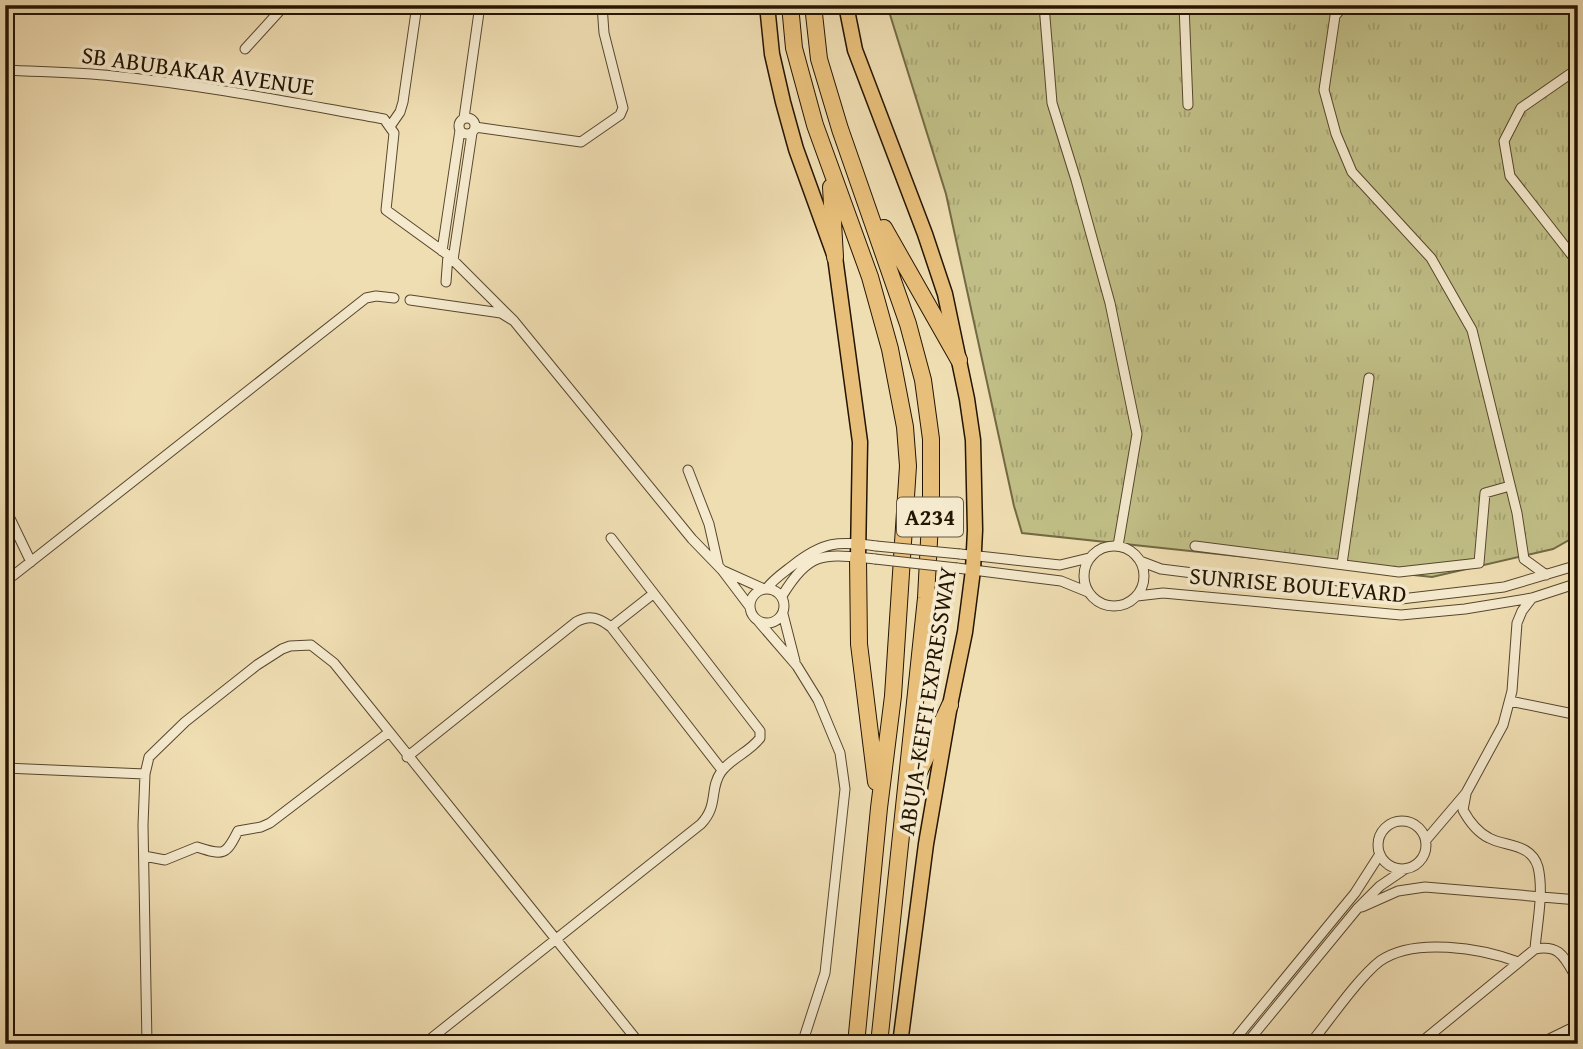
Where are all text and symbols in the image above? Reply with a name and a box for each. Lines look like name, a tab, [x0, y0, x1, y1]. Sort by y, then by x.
street label: SB ABUBAKAR AVENUE	[79, 37, 317, 104]
road number: A234	[897, 498, 963, 537]
street label: SUNRISE BOULEVARD	[1188, 558, 1408, 611]
street label: ABUJA-KEFFI EXPRESSWAY	[888, 564, 965, 838]

